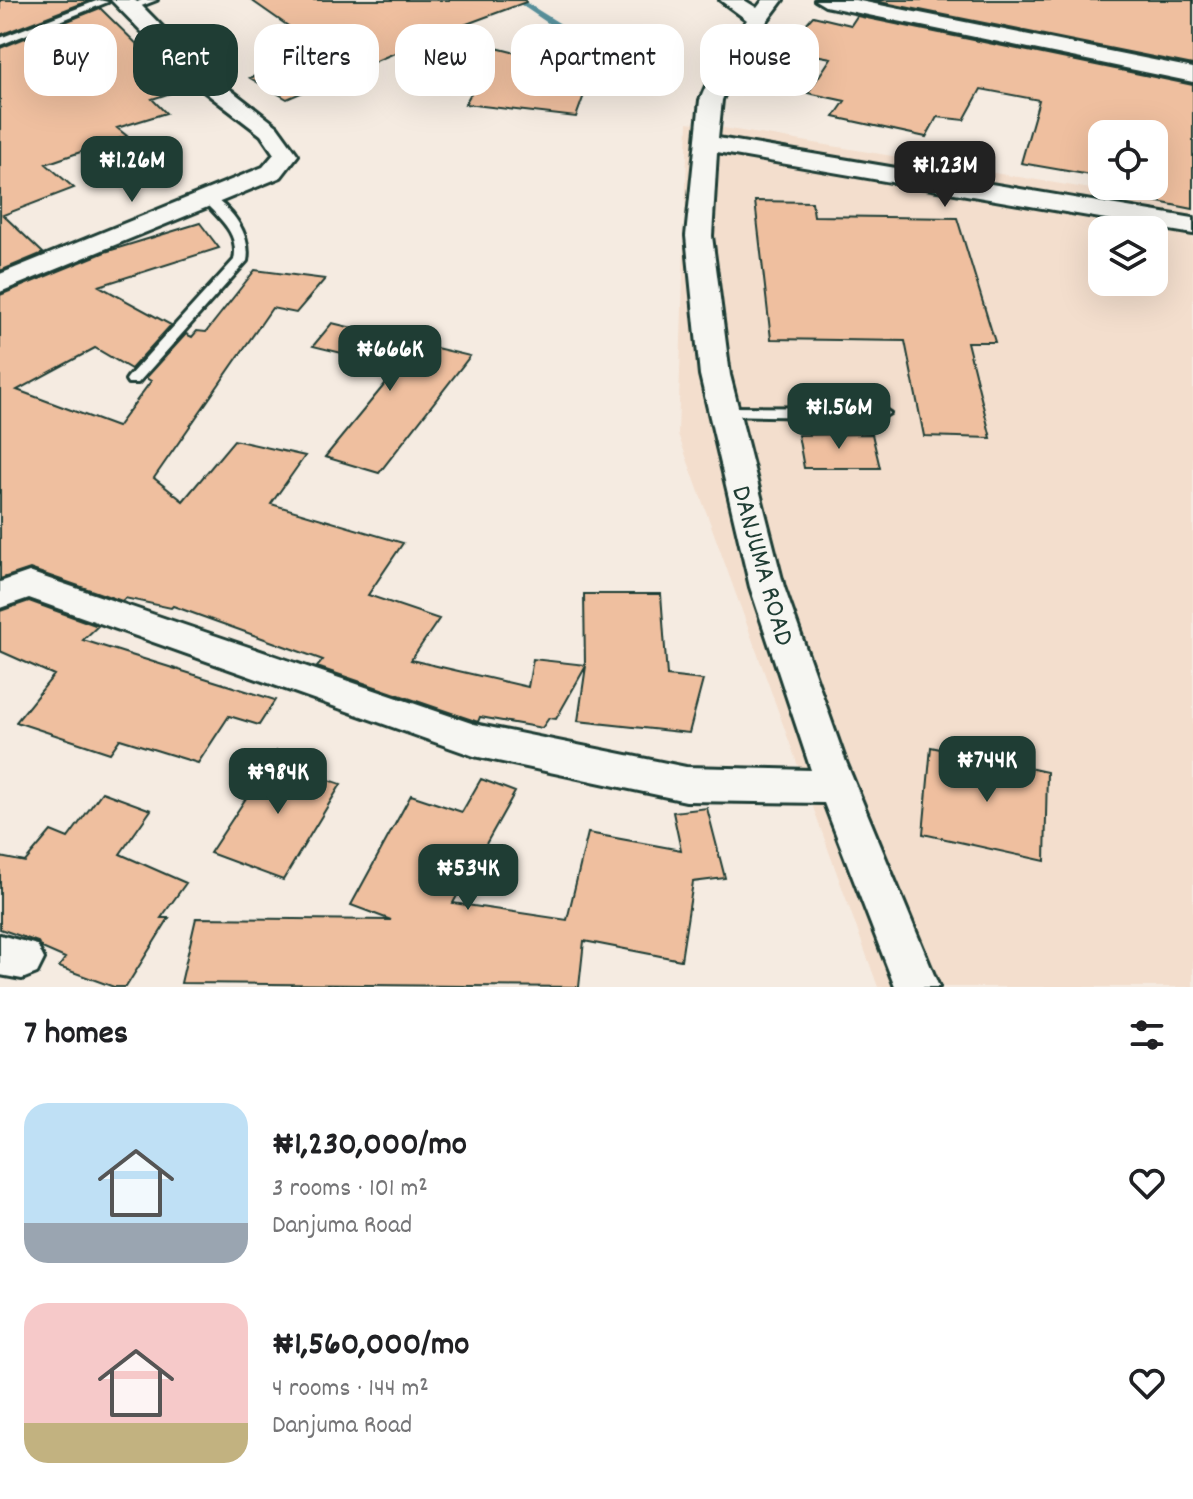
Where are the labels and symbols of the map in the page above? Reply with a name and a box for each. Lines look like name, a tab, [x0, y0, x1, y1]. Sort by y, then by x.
pin: ₦1.26M	[67, 136, 197, 204]
pin: ₦1.23M	[880, 141, 1010, 209]
pin: ₦666K	[334, 325, 446, 393]
pin: ₦1.56M	[774, 383, 904, 451]
street label: DANJUMA ROAD	[718, 482, 802, 651]
pin: ₦744K	[931, 736, 1043, 804]
pin: ₦984K	[222, 748, 334, 816]
pin: ₦534K	[412, 844, 524, 912]

